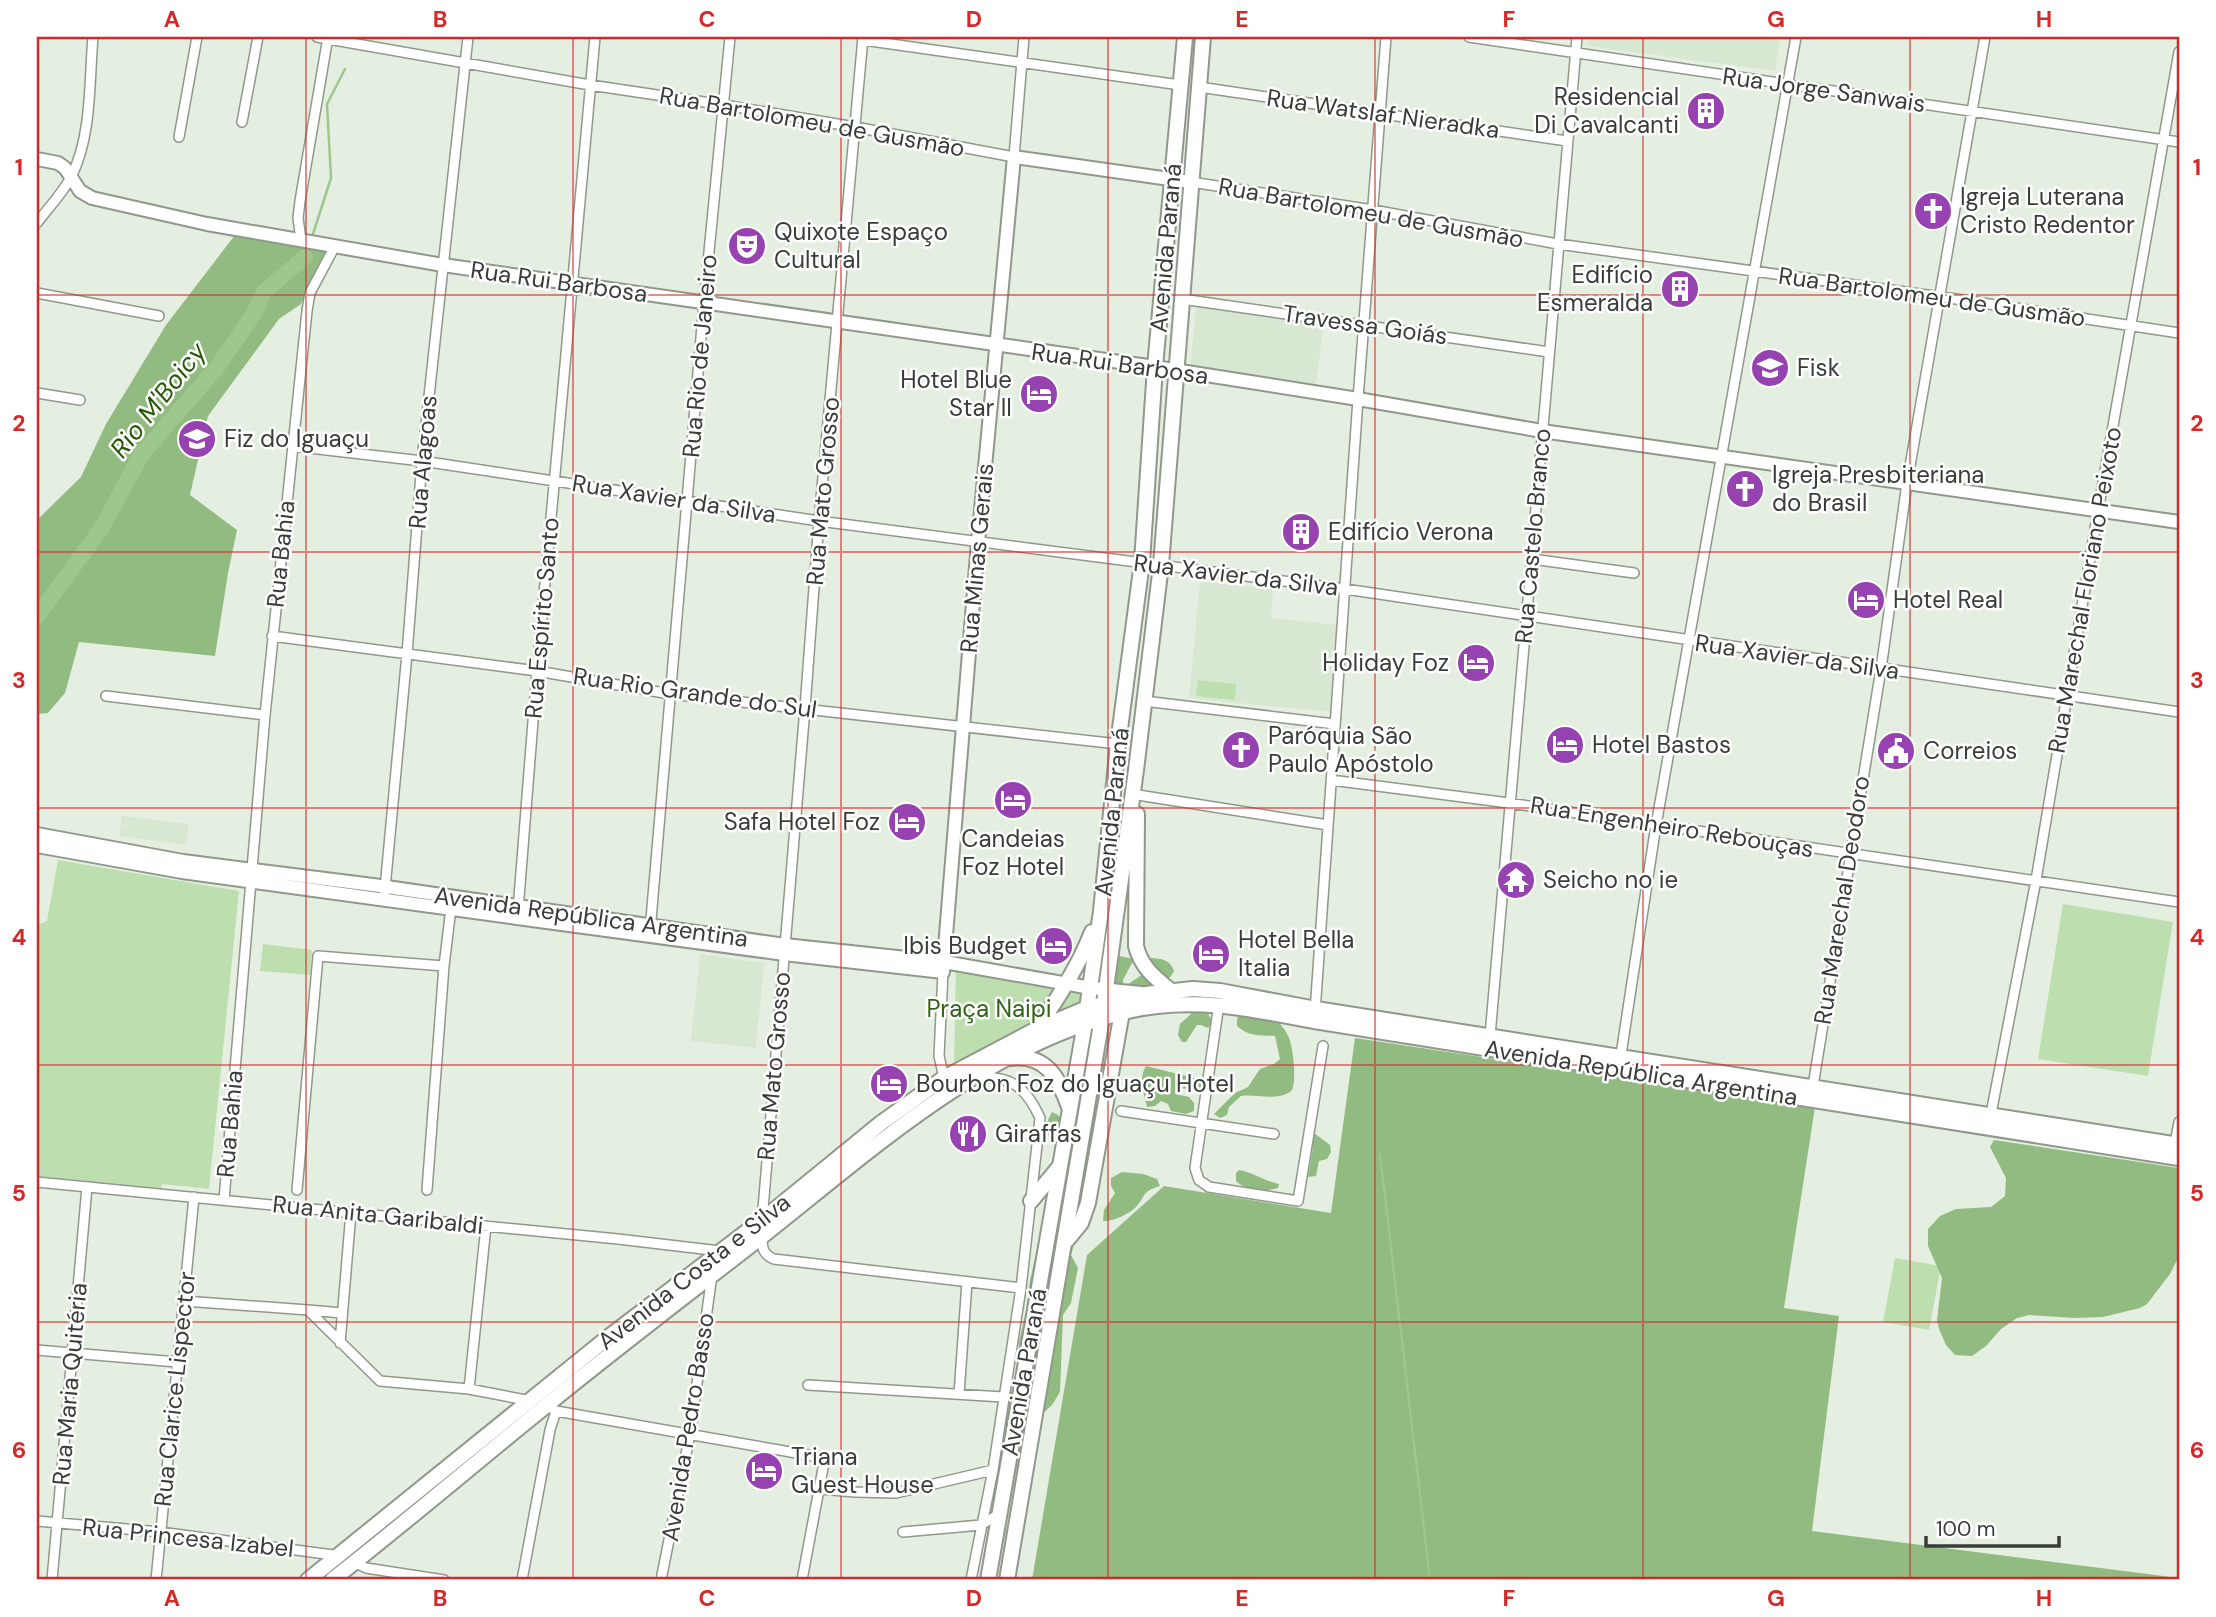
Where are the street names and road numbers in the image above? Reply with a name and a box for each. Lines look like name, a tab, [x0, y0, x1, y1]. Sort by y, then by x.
street label: Rua Jorge Sanwais	[1721, 60, 1928, 119]
street label: Rua Bartolomeu de Gusmão	[657, 79, 967, 164]
street label: Rua Watslaf Nieradka	[1265, 82, 1501, 145]
street label: Avenida Paraná	[1143, 162, 1188, 334]
street label: Rua Bartolomeu de Gusmão	[1216, 170, 1526, 255]
street label: Rua Rio de Janeiro	[675, 253, 724, 459]
street label: Rua Rui Barbosa	[469, 254, 650, 309]
street label: Rua Bartolomeu de Gusmão	[1777, 260, 2088, 333]
street label: Travessa Goiás	[1281, 298, 1449, 351]
street label: Rua Rui Barbosa	[1030, 336, 1211, 391]
street label: Rua Alagoas	[401, 394, 444, 530]
street label: Rua Mato Grosso	[799, 395, 846, 587]
street label: Rua Marechal Floriano Peixoto	[2041, 424, 2128, 755]
street label: Rua Castelo Branco	[1508, 427, 1557, 645]
street label: Rua Minas Gerais	[953, 462, 1000, 654]
street label: Rua Xavier da Silva	[570, 467, 778, 530]
street label: Rua Bahia	[259, 499, 302, 609]
street label: Rua Espírito Santo	[517, 516, 566, 720]
street label: Rua Xavier da Silva	[1132, 547, 1340, 602]
street label: Rua Xavier da Silva	[1693, 627, 1901, 686]
street label: Rua Rio Grande do Sul	[571, 660, 819, 725]
street label: Avenida Paraná	[1087, 726, 1136, 898]
street label: Rua Marechal Deodoro	[1807, 773, 1876, 1026]
street label: Rua Engenheiro Rebouças	[1528, 789, 1816, 864]
street label: Avenida República Argentina	[432, 879, 750, 954]
street label: Rua Mato Grosso	[750, 970, 797, 1162]
street label: Avenida República Argentina	[1482, 1032, 1800, 1113]
street label: Rua Bahia	[209, 1069, 250, 1179]
street label: Avenida Costa e Silva	[591, 1187, 796, 1357]
street label: Rua Anita Garibaldi	[271, 1188, 485, 1241]
street label: Rua Clarice Lispector	[147, 1270, 202, 1508]
street label: Rua Maria Quitéria	[45, 1281, 94, 1487]
street label: Avenida Paraná	[994, 1286, 1053, 1458]
street label: Avenida Pedro Basso	[654, 1310, 721, 1544]
street label: Rua Princesa Izabel	[81, 1511, 295, 1564]

